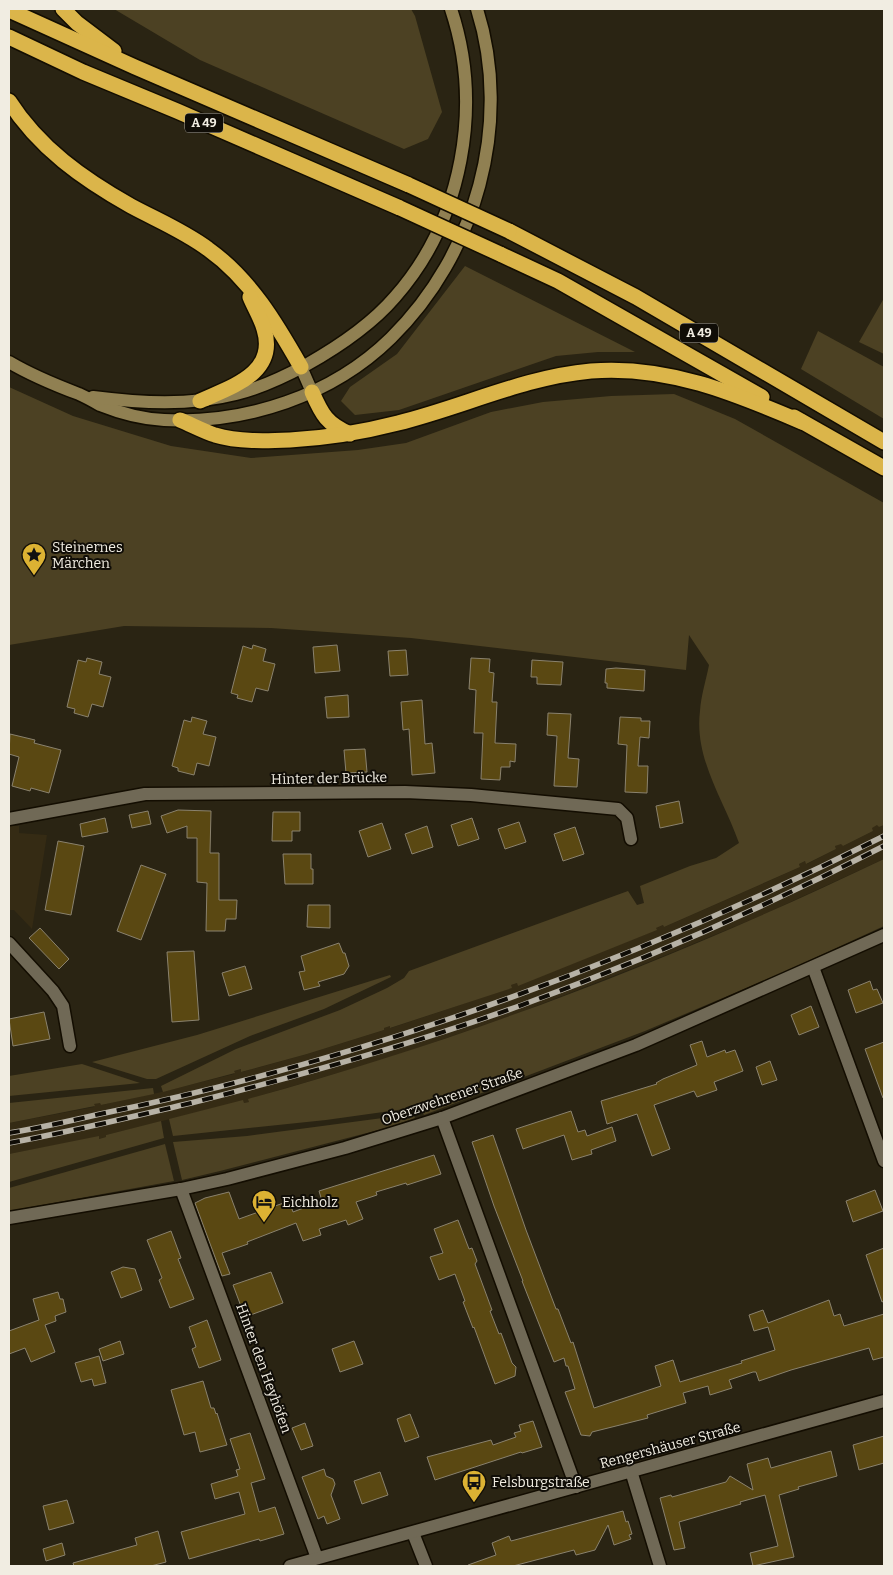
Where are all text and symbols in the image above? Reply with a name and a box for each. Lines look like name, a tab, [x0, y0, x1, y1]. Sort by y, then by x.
road number: A 49	[185, 114, 223, 132]
road number: A 49	[680, 323, 718, 342]
place label: Steinernes Märchen	[52, 539, 123, 572]
place icon: Steinernes Märchen	[21, 542, 47, 576]
street label: Hinter der Brücke	[271, 769, 387, 788]
street label: Oberzwehrener Straße	[379, 1064, 525, 1129]
hotel icon: Eichholz	[251, 1189, 277, 1223]
place label: Eichholz	[282, 1194, 338, 1211]
street label: Hinter den Heyhöfen	[232, 1301, 295, 1436]
street label: Rengershäuser Straße	[598, 1418, 742, 1472]
bus stop icon: Felsburgstraße	[461, 1469, 487, 1503]
place label: Felsburgstraße	[492, 1474, 590, 1491]

